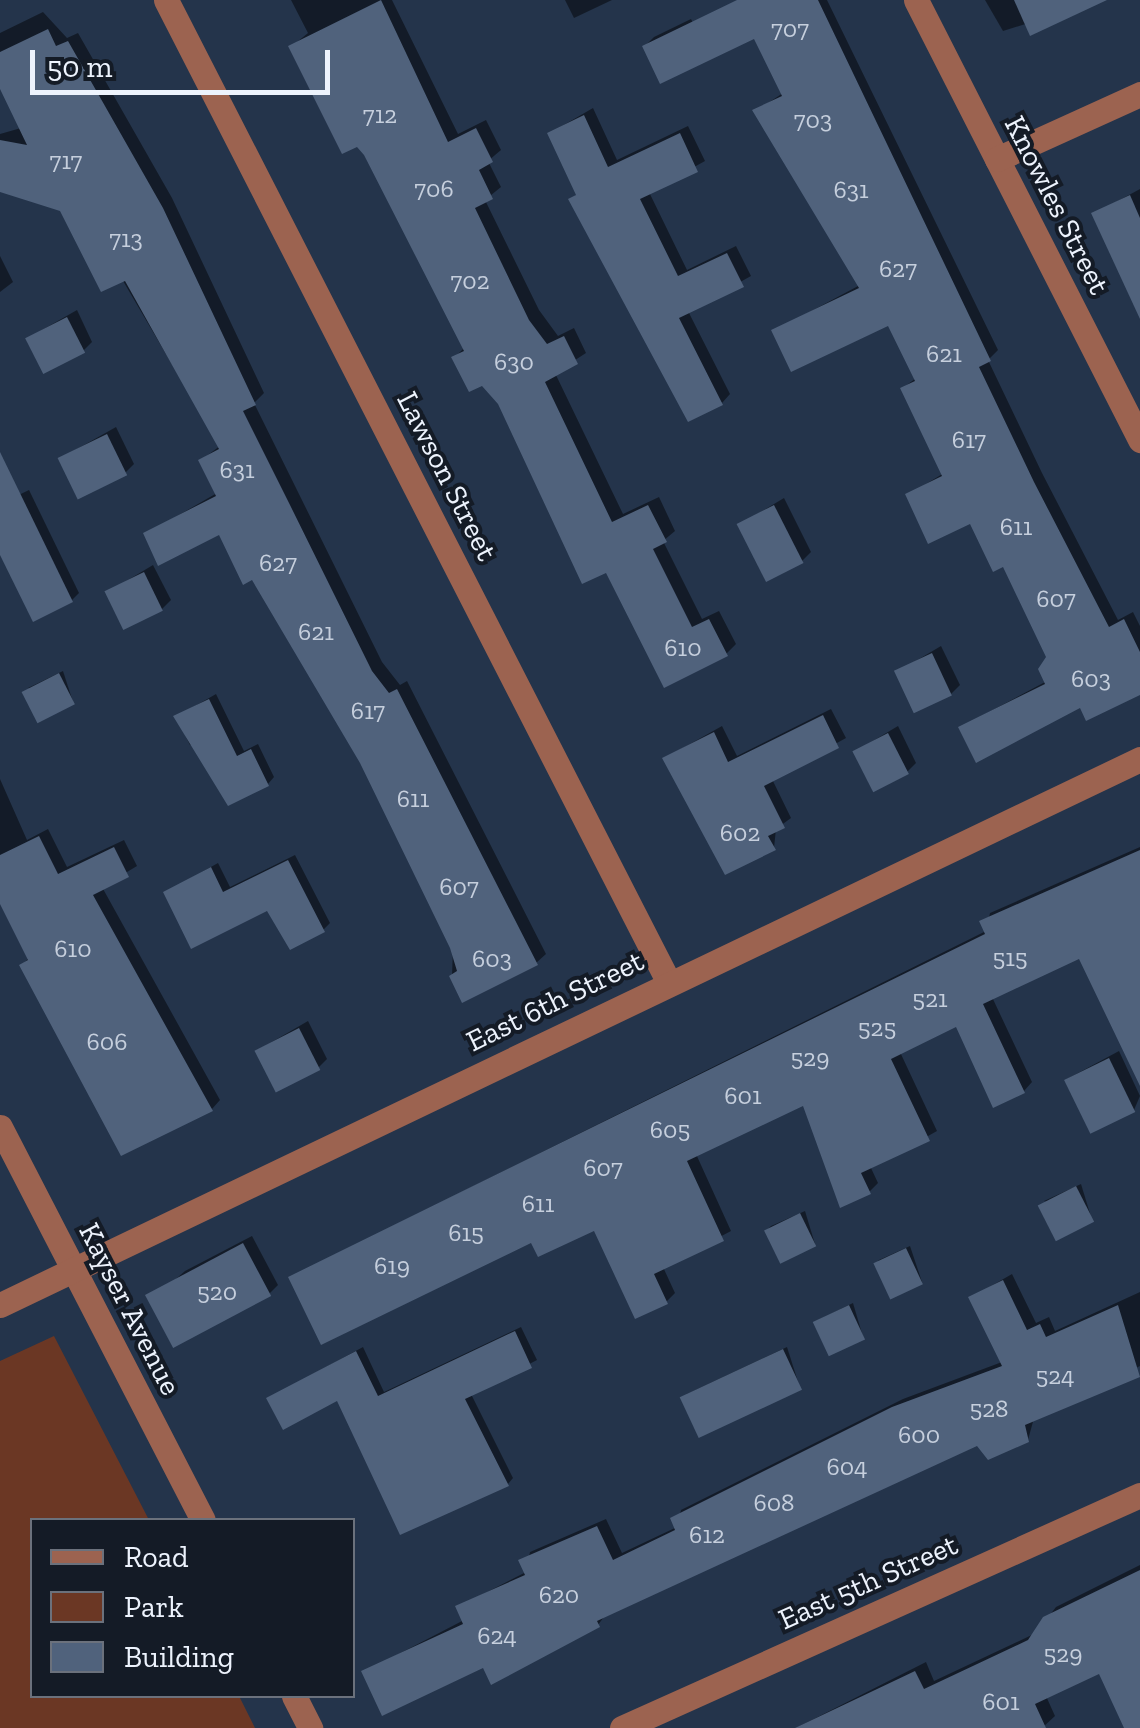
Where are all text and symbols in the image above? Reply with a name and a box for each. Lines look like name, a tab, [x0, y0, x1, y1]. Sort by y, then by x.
house number: 707	[771, 13, 809, 43]
scale bar	[35, 30, 335, 92]
text: 50 m	[47, 49, 112, 85]
house number: 712	[363, 99, 397, 129]
house number: 703	[794, 104, 832, 134]
street label: Knowles Street	[997, 110, 1117, 300]
house number: 717	[50, 145, 82, 175]
house number: 706	[414, 173, 454, 203]
house number: 631	[833, 174, 869, 204]
house number: 713	[109, 223, 143, 253]
house number: 627	[879, 253, 917, 283]
house number: 702	[450, 265, 490, 295]
house number: 621	[926, 338, 962, 368]
house number: 630	[494, 346, 534, 376]
street label: Lawson Street	[389, 386, 505, 566]
house number: 617	[952, 424, 986, 454]
house number: 631	[219, 454, 255, 484]
house number: 611	[1000, 511, 1032, 541]
house number: 627	[259, 547, 297, 577]
house number: 607	[1036, 583, 1076, 613]
house number: 621	[298, 616, 334, 646]
house number: 610	[664, 632, 702, 662]
house number: 603	[1071, 663, 1111, 693]
house number: 617	[351, 695, 385, 725]
house number: 611	[397, 783, 429, 813]
house number: 602	[720, 817, 760, 847]
house number: 607	[439, 871, 479, 901]
house number: 610	[54, 933, 92, 963]
house number: 515	[992, 942, 1028, 972]
street label: East 6th Street	[460, 943, 650, 1059]
house number: 603	[472, 943, 512, 973]
house number: 521	[912, 983, 948, 1013]
house number: 525	[858, 1012, 896, 1042]
house number: 606	[87, 1026, 127, 1056]
house number: 529	[791, 1042, 829, 1072]
house number: 601	[724, 1080, 762, 1110]
house number: 605	[650, 1114, 690, 1144]
house number: 607	[583, 1152, 623, 1182]
house number: 611	[522, 1188, 554, 1218]
street label: Kayser Avenue	[71, 1216, 189, 1402]
house number: 615	[448, 1217, 484, 1247]
house number: 619	[374, 1250, 410, 1280]
house number: 520	[197, 1276, 237, 1306]
house number: 524	[1035, 1360, 1075, 1390]
house number: 528	[969, 1393, 1009, 1423]
house number: 600	[898, 1419, 940, 1449]
house number: 604	[826, 1451, 868, 1481]
house number: 608	[753, 1487, 795, 1517]
legend	[30, 1518, 355, 1698]
house number: 612	[689, 1519, 725, 1549]
street label: East 5th Street	[773, 1526, 963, 1638]
text: Road	[124, 1539, 189, 1575]
house number: 620	[539, 1579, 579, 1609]
text: Park	[124, 1589, 184, 1625]
house number: 624	[477, 1620, 517, 1650]
house number: 529	[1044, 1638, 1082, 1668]
text: Building	[124, 1639, 234, 1675]
house number: 601	[982, 1686, 1020, 1716]

